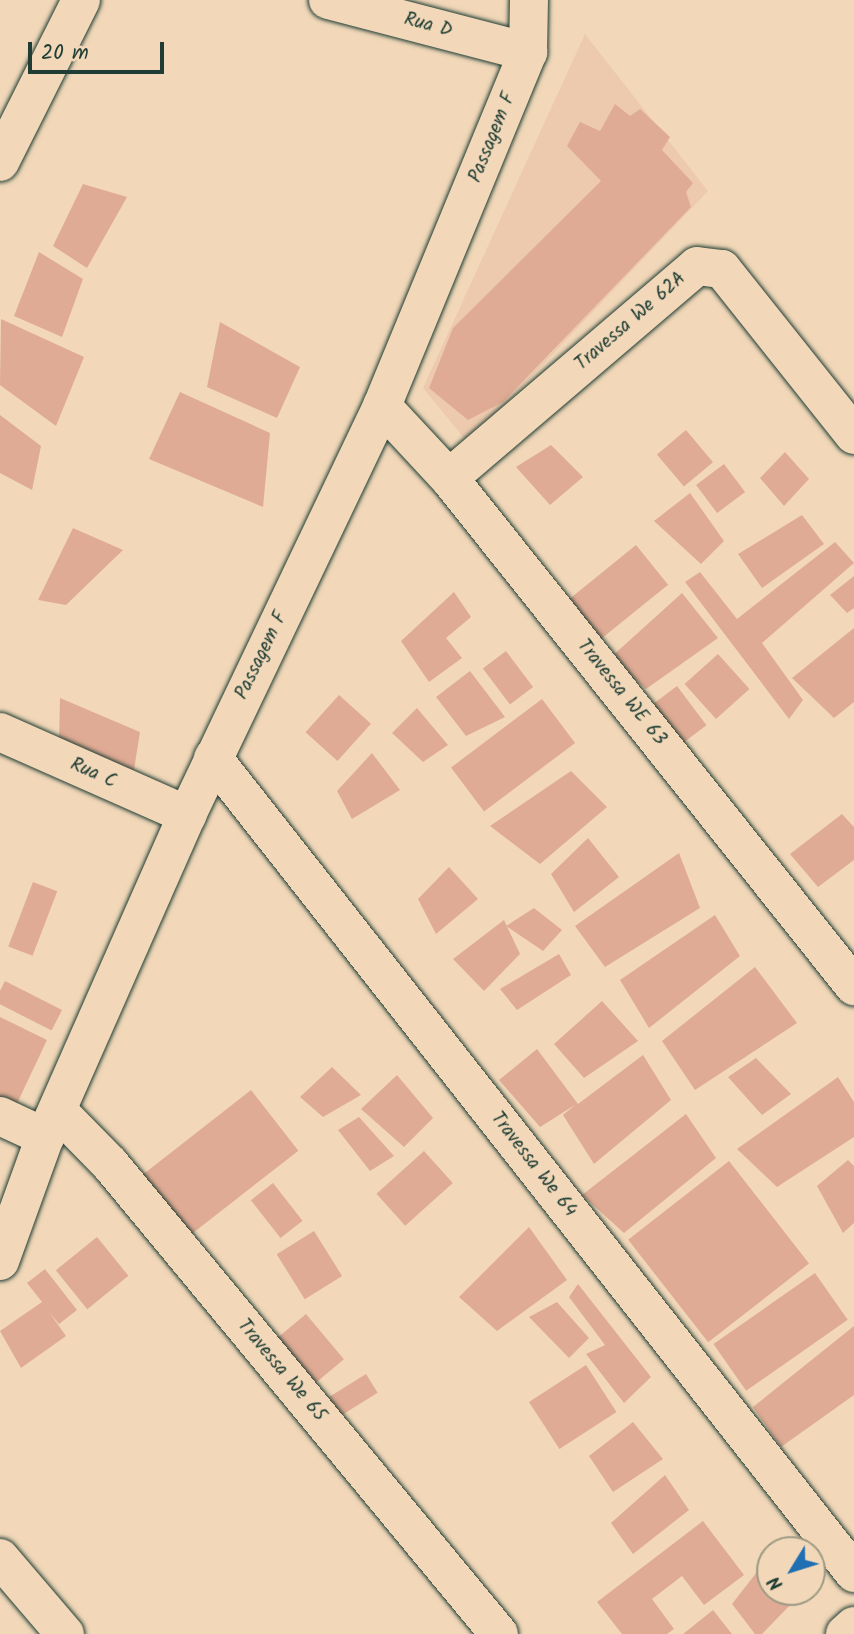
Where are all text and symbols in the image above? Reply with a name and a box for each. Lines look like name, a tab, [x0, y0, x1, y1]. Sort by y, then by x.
street label: Rua D	[401, 9, 455, 43]
scale bar	[32, 28, 168, 72]
text: 20 m	[41, 37, 89, 70]
street label: Passagem F	[465, 90, 521, 186]
street label: Travessa We 62A	[571, 268, 691, 376]
street label: Passagem F	[231, 608, 293, 704]
street label: Travessa WE 63	[571, 635, 671, 751]
street label: Rua C	[66, 754, 120, 794]
street label: Travessa We 64	[485, 1108, 581, 1222]
street label: Travessa We 65	[232, 1315, 330, 1427]
north arrow	[756, 1536, 826, 1606]
text: N	[761, 1569, 792, 1597]

